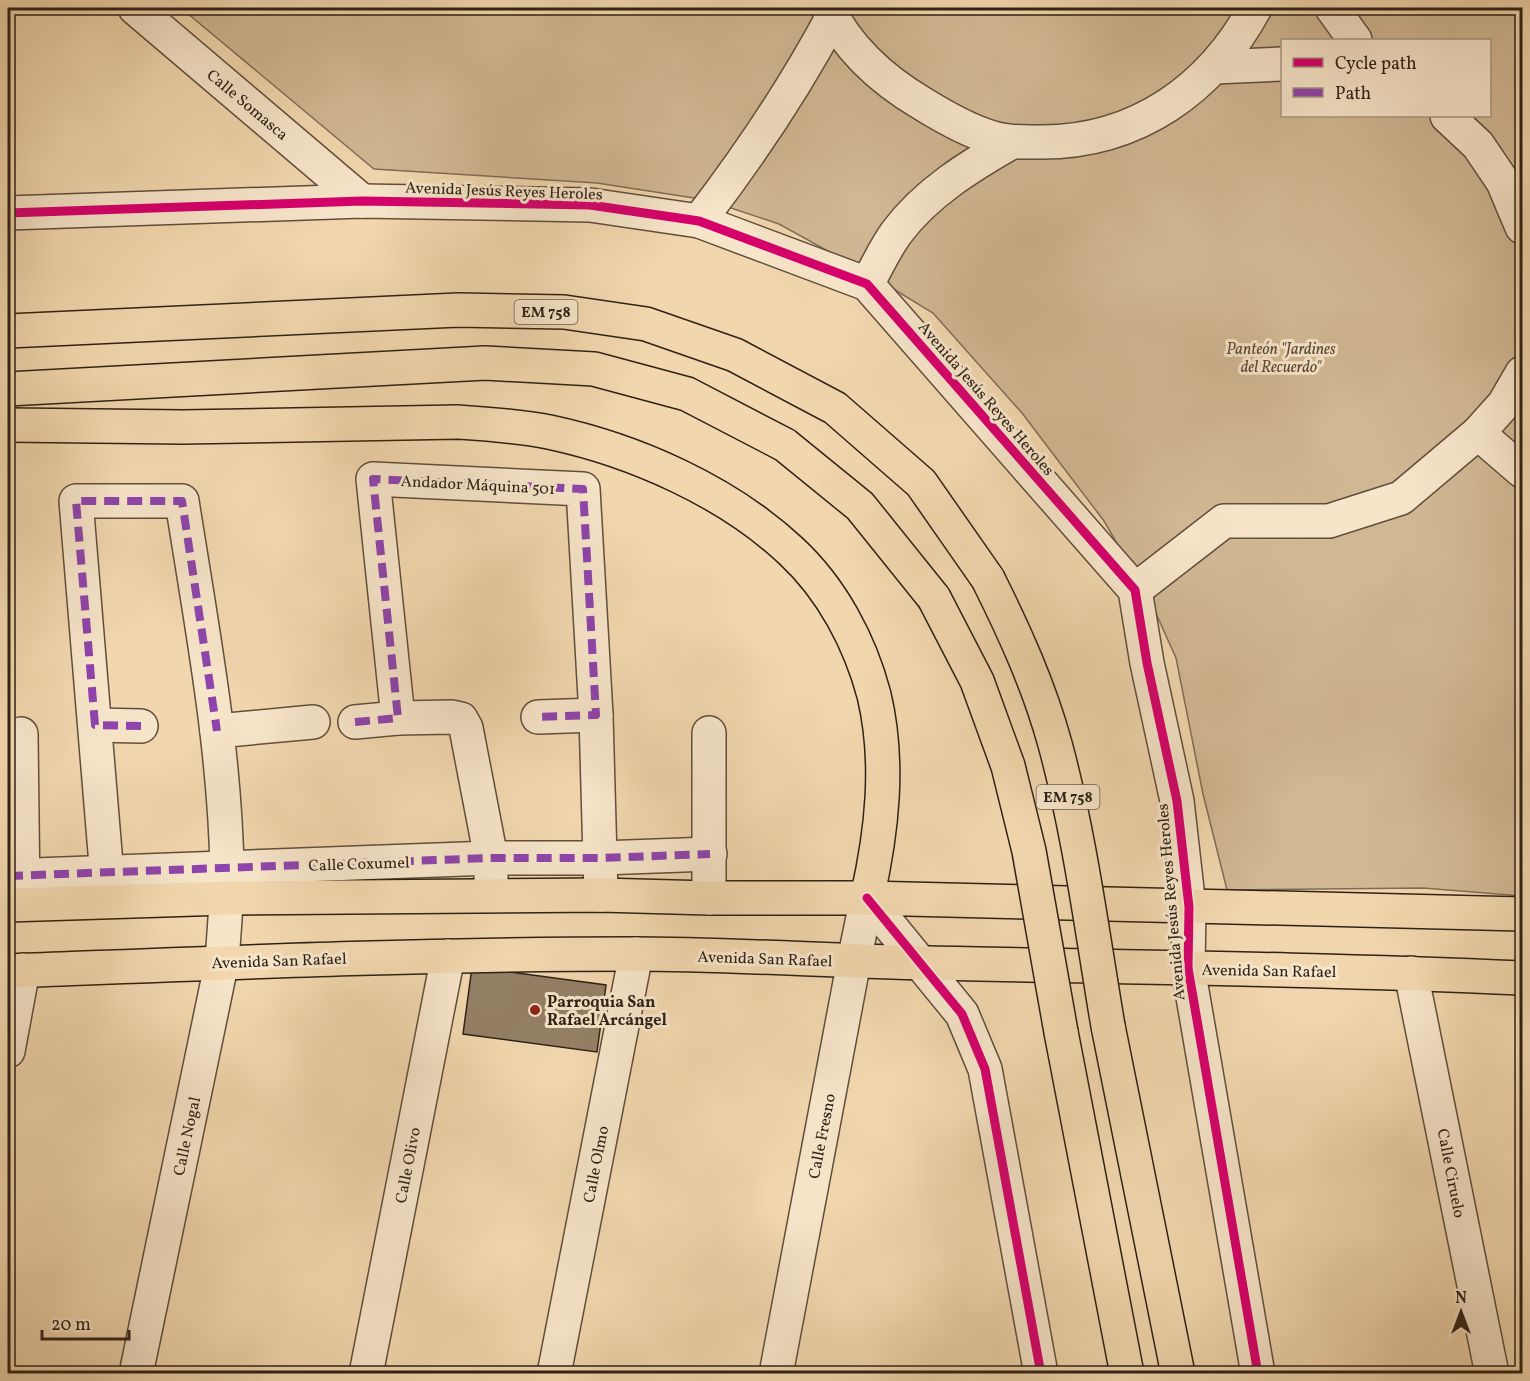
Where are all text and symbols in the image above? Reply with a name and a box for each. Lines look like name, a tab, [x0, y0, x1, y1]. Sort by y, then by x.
legend	[1281, 39, 1491, 117]
text: Cycle path	[1335, 52, 1417, 77]
street label: Calle Somasca	[201, 65, 292, 146]
text: Path	[1335, 82, 1371, 107]
street label: Avenida Jesús Reyes Heroles	[405, 178, 603, 206]
road number: EM 758	[514, 300, 578, 324]
street label: Avenida Jesús Reyes Heroles	[912, 318, 1059, 481]
park label: Panteón "Jardines del Recuerdo"	[1226, 339, 1336, 379]
street label: Andador Máquina 501	[400, 471, 556, 501]
road number: EM 758	[1036, 785, 1100, 809]
street label: Avenida Jesús Reyes Heroles	[1152, 802, 1192, 1001]
street label: Calle Coxumel	[308, 852, 410, 878]
street label: Avenida San Rafael	[697, 947, 833, 973]
street label: Avenida San Rafael	[211, 949, 347, 975]
street label: Avenida San Rafael	[1201, 960, 1337, 984]
place label: Parroquia San Rafael Arcángel	[547, 992, 667, 1032]
marker: Parroquia San Rafael Arcángel	[528, 1003, 542, 1017]
street label: Calle Fresno	[804, 1092, 842, 1181]
street label: Calle Nogal	[169, 1095, 207, 1178]
street label: Calle Olmo	[579, 1124, 615, 1205]
street label: Calle Olivo	[391, 1126, 427, 1205]
street label: Calle Ciruelo	[1431, 1127, 1469, 1220]
north arrow	[1431, 1282, 1491, 1342]
text: N	[1455, 1288, 1467, 1310]
scale bar	[42, 1303, 129, 1341]
text: 20 m	[51, 1313, 91, 1338]

